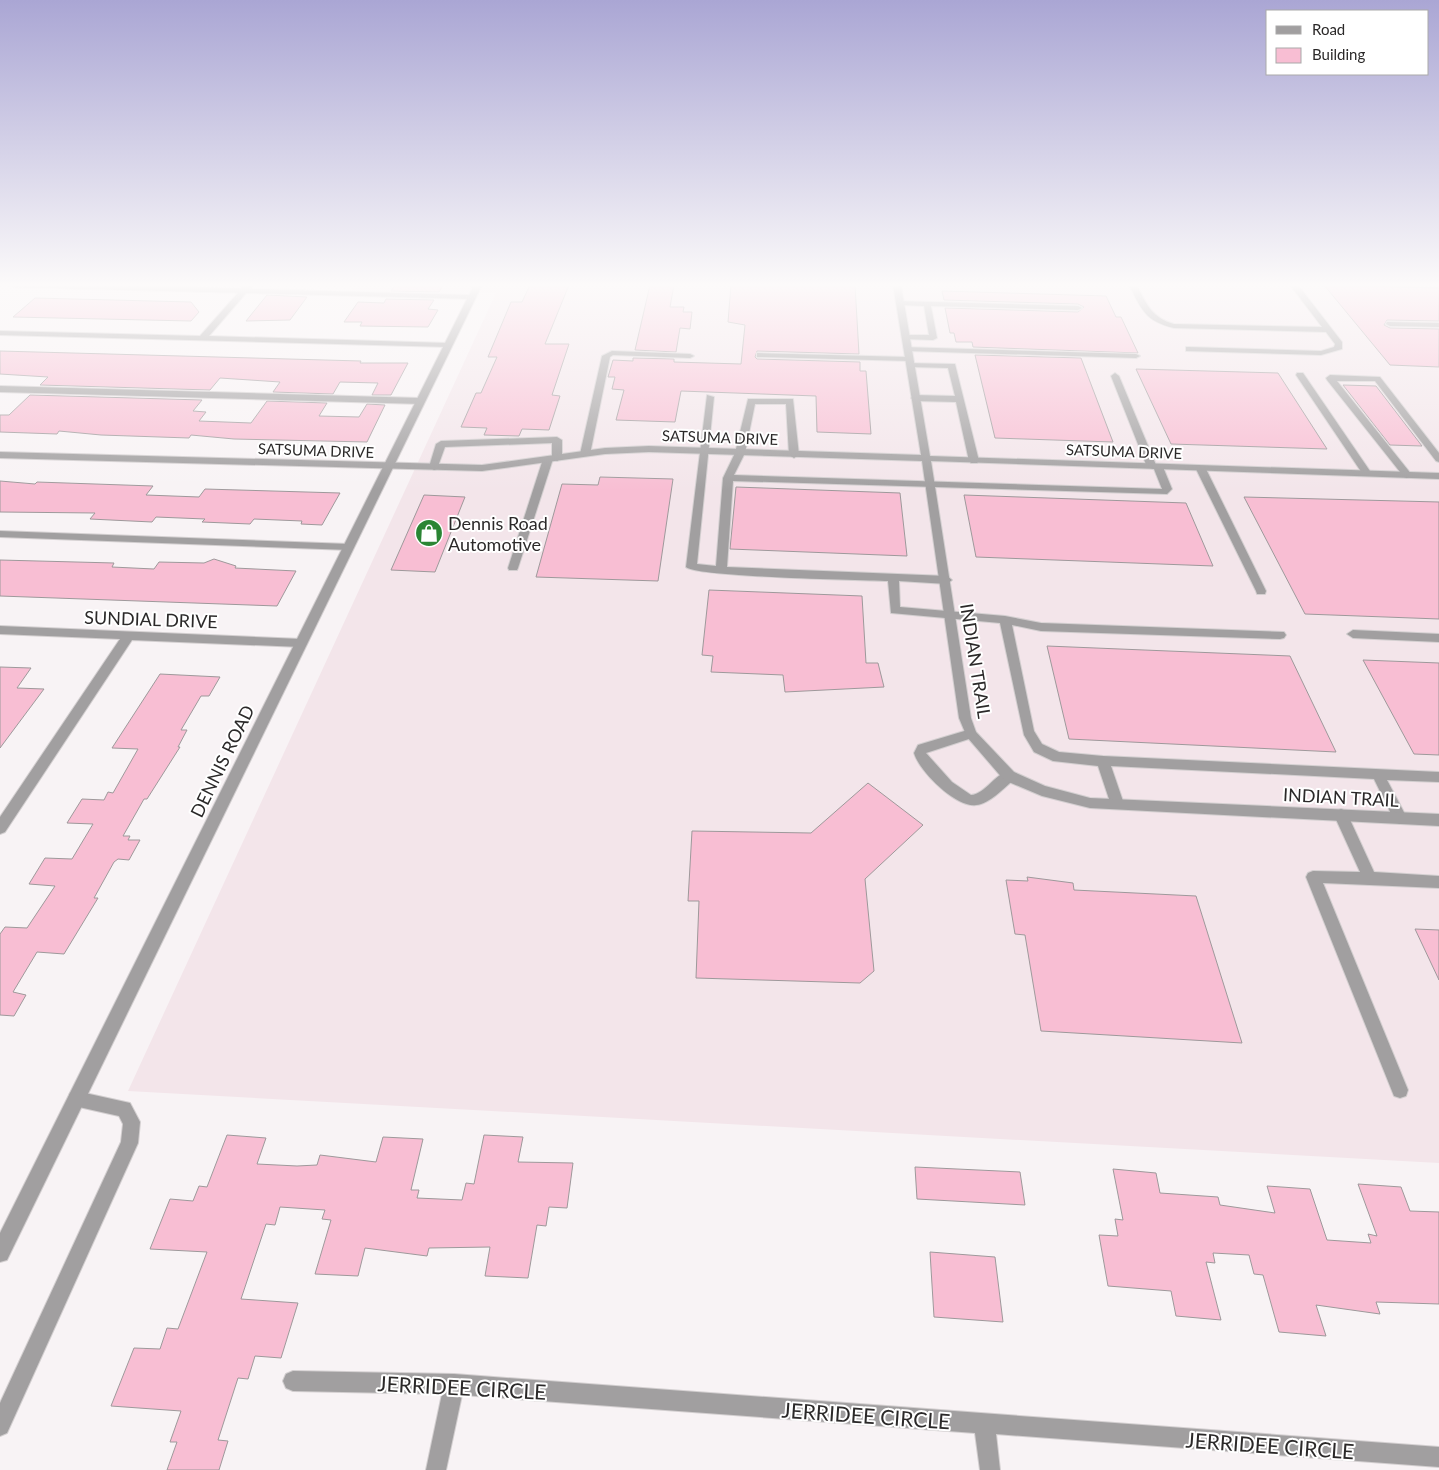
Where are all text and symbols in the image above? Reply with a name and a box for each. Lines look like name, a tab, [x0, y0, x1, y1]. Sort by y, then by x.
legend	[1266, 10, 1429, 75]
text: Road	[1312, 20, 1345, 38]
text: Building	[1312, 45, 1365, 63]
street label: SATSUMA DRIVE	[662, 426, 778, 448]
street label: SATSUMA DRIVE	[258, 439, 374, 461]
street label: SATSUMA DRIVE	[1066, 440, 1182, 462]
place label: Dennis Road Automotive	[448, 512, 548, 555]
shop icon: Dennis Road Automotive	[414, 518, 444, 548]
street label: INDIAN TRAIL	[956, 602, 996, 720]
street label: SUNDIAL DRIVE	[84, 606, 218, 632]
street label: DENNIS ROAD	[185, 701, 259, 821]
street label: INDIAN TRAIL	[1283, 783, 1399, 811]
street label: JERRIDEE CIRCLE	[377, 1370, 547, 1404]
street label: JERRIDEE CIRCLE	[781, 1397, 951, 1433]
street label: JERRIDEE CIRCLE	[1185, 1427, 1355, 1463]

